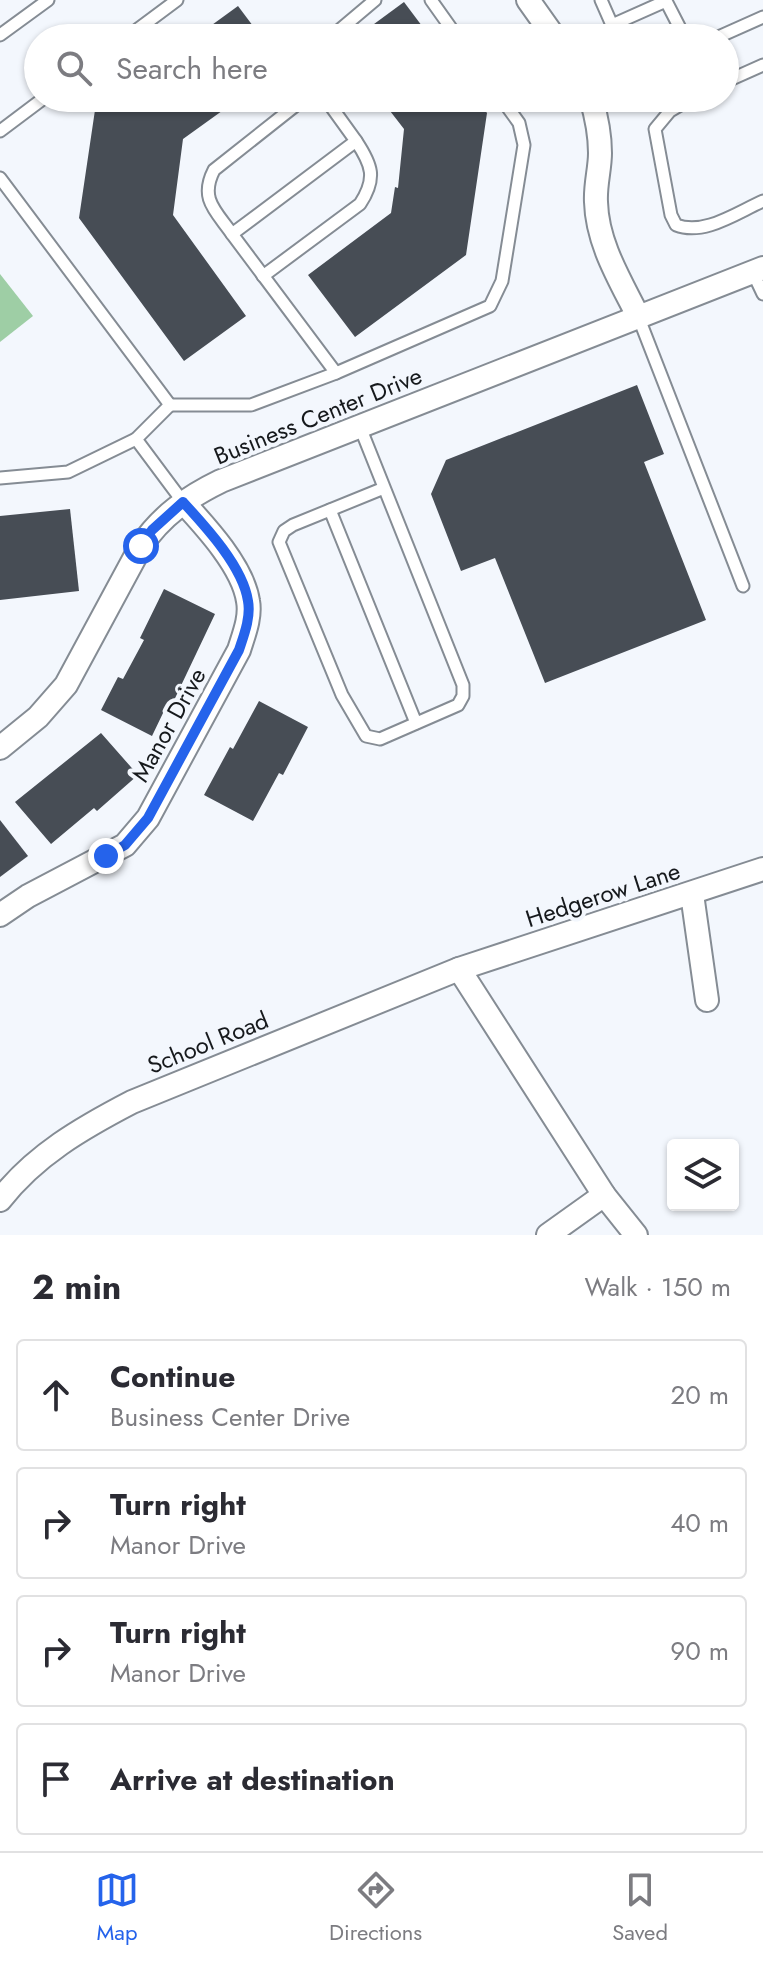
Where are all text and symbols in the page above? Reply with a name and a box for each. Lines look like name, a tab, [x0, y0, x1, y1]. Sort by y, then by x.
search box	[24, 24, 739, 112]
icon: search	[52, 46, 96, 90]
text: Search here	[116, 47, 268, 90]
street label: Business Center Drive	[208, 358, 427, 473]
route start	[123, 528, 159, 564]
street label: Manor Drive	[123, 661, 214, 788]
route end	[88, 838, 124, 874]
street label: Hedgerow Lane	[521, 853, 685, 936]
street label: School Road	[142, 1002, 274, 1083]
map controls	[667, 1139, 739, 1211]
button: layers	[667, 1139, 739, 1211]
text: 2 min	[32, 1263, 121, 1312]
text: Walk · 150 m	[584, 1268, 731, 1306]
text: Continue	[110, 1355, 236, 1398]
icon: ahead	[34, 1373, 78, 1417]
text: 20 m	[671, 1376, 729, 1414]
text: Business Center Drive	[110, 1398, 350, 1436]
text: Turn right	[110, 1483, 246, 1526]
icon: right	[34, 1501, 78, 1545]
text: 40 m	[670, 1504, 729, 1542]
text: Manor Drive	[110, 1526, 246, 1564]
text: Turn right	[110, 1611, 246, 1654]
icon: right	[34, 1629, 78, 1673]
text: 90 m	[670, 1632, 729, 1670]
text: Manor Drive	[110, 1654, 246, 1692]
icon: arrive	[34, 1757, 78, 1801]
text: Arrive at destination	[110, 1758, 395, 1801]
tab: Map	[95, 1868, 139, 1948]
tab: Directions	[329, 1868, 422, 1948]
tab: Saved	[612, 1868, 668, 1948]

